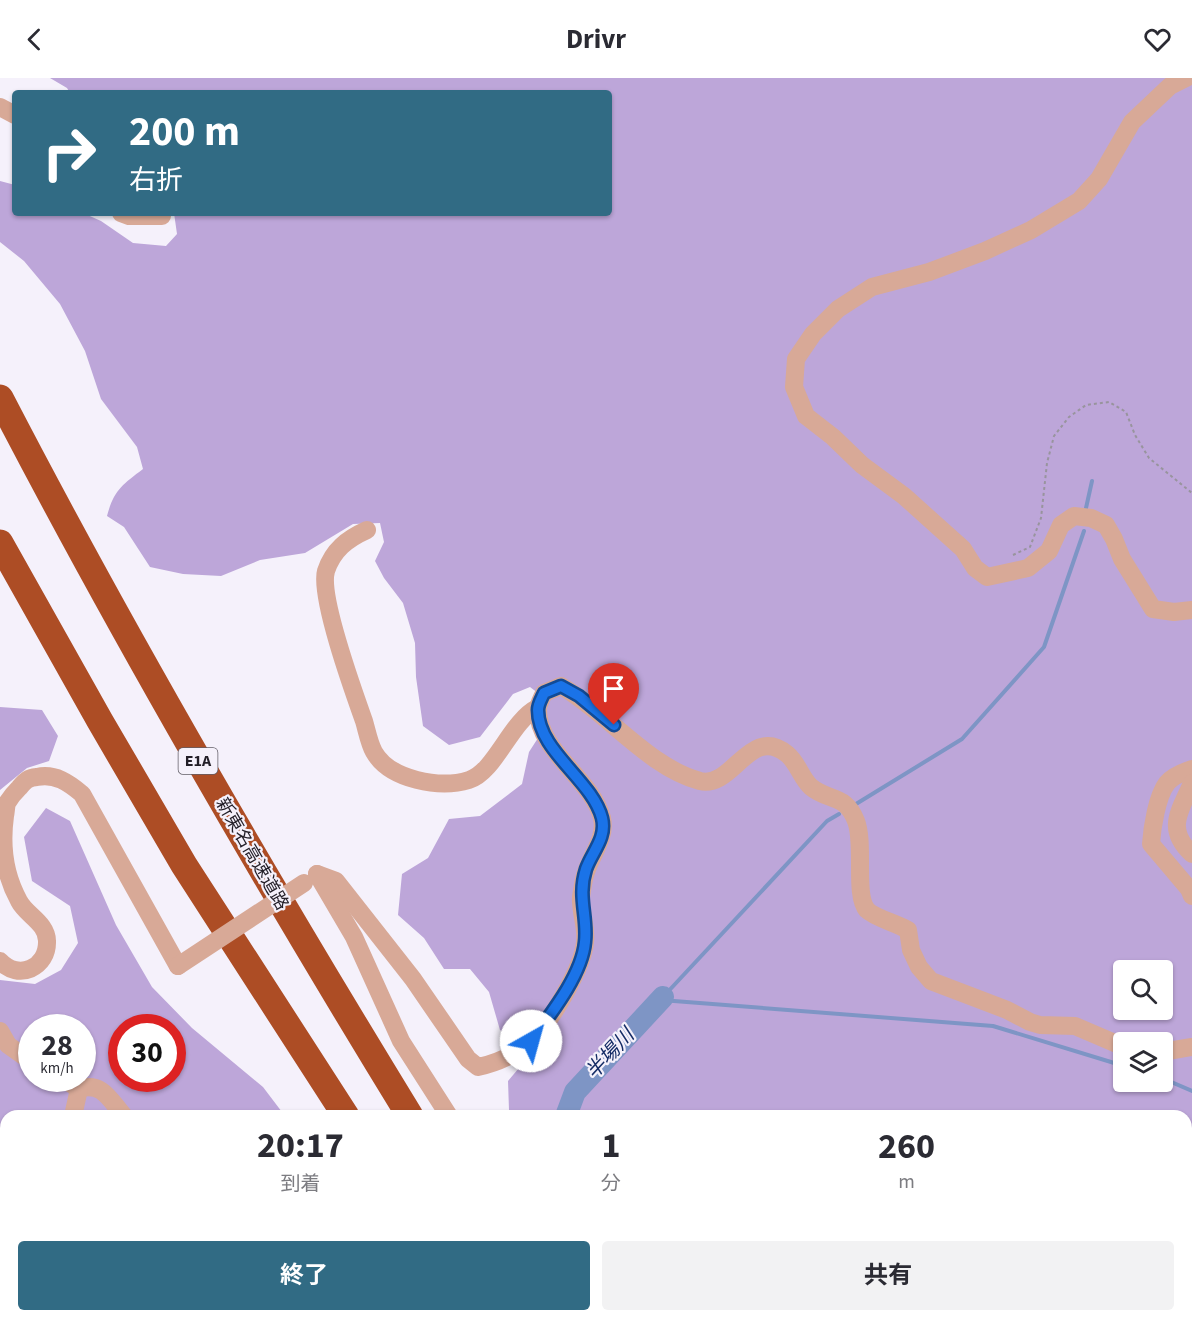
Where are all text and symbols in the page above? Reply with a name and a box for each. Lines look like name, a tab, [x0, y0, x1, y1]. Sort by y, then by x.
text: Drivr	[566, 20, 626, 59]
icon: back	[18, 23, 51, 56]
icon: heart	[1141, 23, 1174, 56]
text: 200 m	[129, 102, 240, 162]
icon: right	[30, 114, 108, 192]
text: 右折	[129, 161, 183, 200]
pin	[588, 663, 639, 725]
icon: arrive	[597, 672, 630, 705]
road number: E1A	[178, 748, 218, 774]
street label: 新東名高速道路	[210, 793, 294, 915]
map controls	[1113, 960, 1173, 1092]
button: search	[1113, 960, 1173, 1020]
position arrow	[499, 1009, 563, 1073]
speed limit sign: 30	[108, 1014, 186, 1092]
water label: 半場川	[579, 1021, 642, 1085]
text: 28	[41, 1024, 73, 1067]
button: layers	[1113, 1032, 1173, 1092]
text: km/h	[40, 1058, 74, 1079]
text: 20:17	[257, 1120, 344, 1171]
text: 1	[601, 1120, 620, 1171]
text: 260	[878, 1121, 935, 1172]
text: m	[898, 1168, 915, 1196]
text: 到着	[280, 1170, 320, 1198]
text: 分	[601, 1170, 621, 1198]
button: 終了	[18, 1241, 590, 1310]
button: 共有	[602, 1241, 1174, 1310]

